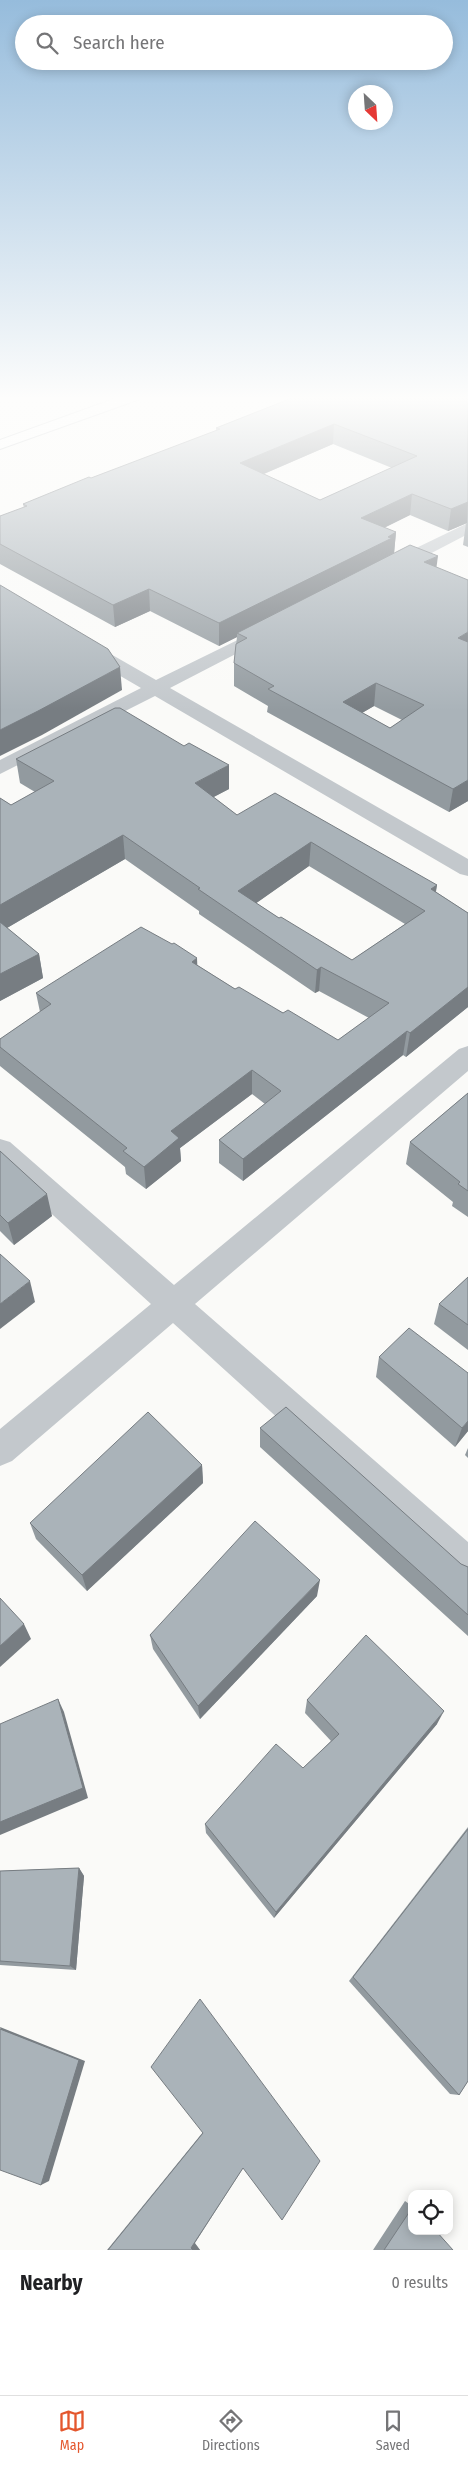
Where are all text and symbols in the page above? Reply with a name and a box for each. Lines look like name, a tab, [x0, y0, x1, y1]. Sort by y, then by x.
search box	[15, 15, 453, 70]
icon: search	[33, 29, 61, 57]
text: Search here	[73, 31, 165, 54]
north arrow	[348, 85, 393, 130]
map controls	[408, 2190, 453, 2235]
button: locate	[408, 2190, 453, 2235]
text: Nearby	[20, 2270, 82, 2296]
text: 0 results	[391, 2273, 448, 2292]
tab: Map	[58, 2407, 86, 2454]
tab: Directions	[202, 2407, 260, 2454]
tab: Saved	[376, 2407, 410, 2454]

